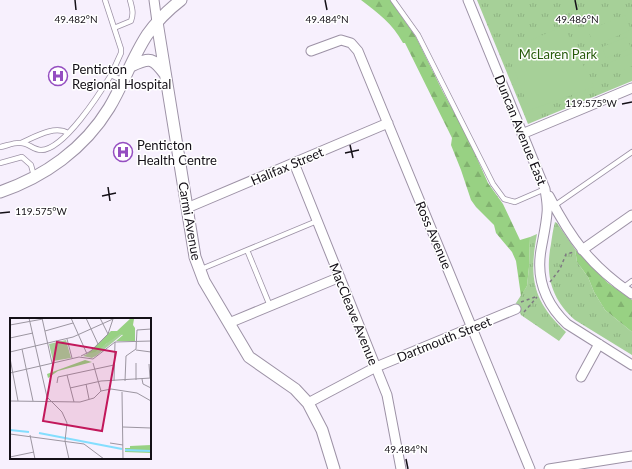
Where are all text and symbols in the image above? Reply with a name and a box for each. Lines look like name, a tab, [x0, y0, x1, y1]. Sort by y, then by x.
text: 49.482°N	[54, 13, 98, 25]
text: 49.484°N	[305, 13, 349, 25]
text: 49.486°N	[555, 13, 599, 25]
park label: McLaren Park	[519, 46, 598, 62]
place label: Penticton Regional Hospital	[72, 61, 171, 92]
hospital icon: Penticton Regional Hospital	[47, 65, 69, 87]
street label: Duncan Avenue East	[492, 72, 551, 188]
text: 119.575°W	[565, 97, 617, 109]
place label: Penticton Health Centre	[137, 137, 217, 168]
hospital icon: Penticton Health Centre	[112, 141, 134, 163]
street label: Halifax Street	[248, 143, 326, 188]
street label: Carmi Avenue	[175, 180, 205, 262]
street label: Ross Avenue	[413, 199, 456, 272]
text: 119.575°W	[15, 205, 67, 217]
street label: MacCleave Avenue	[326, 261, 382, 367]
street label: Dartmouth Street	[394, 313, 494, 365]
inset map	[10, 318, 151, 459]
text: 49.484°N	[384, 443, 428, 455]

